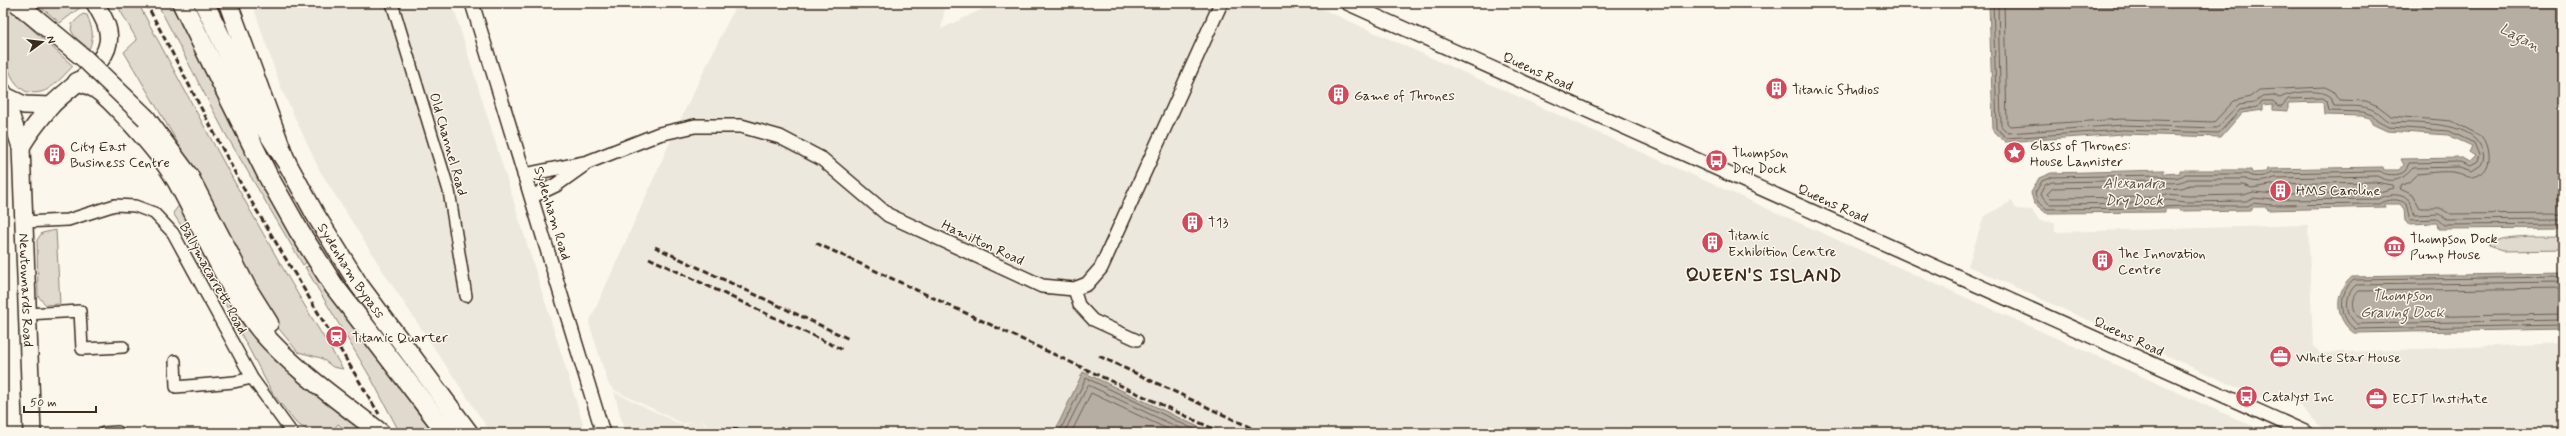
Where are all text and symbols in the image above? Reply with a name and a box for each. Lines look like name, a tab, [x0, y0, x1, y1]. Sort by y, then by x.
water label: Lagan	[2495, 19, 2543, 59]
north arrow	[22, 22, 62, 62]
text: N	[43, 34, 58, 45]
street label: Queens Road	[1499, 48, 1576, 95]
building icon: Titanic Studios	[1763, 76, 1789, 102]
place label: Titanic Studios	[1792, 81, 1879, 99]
building icon: Game of Thrones	[1325, 82, 1351, 108]
place label: Game of Thrones	[1354, 87, 1455, 105]
street label: Old Channel Road	[425, 91, 471, 198]
place label: Glass of Thrones: House Lannister	[2030, 137, 2131, 171]
place label: City East Business Centre	[70, 138, 170, 172]
place icon: Glass of Thrones: House Lannister	[2002, 140, 2028, 166]
building icon: City East Business Centre	[41, 141, 67, 167]
place label: Thompson Dry Dock	[1732, 144, 1788, 178]
bus stop icon: Thompson Dry Dock	[1703, 147, 1729, 173]
street label: Sydenham Road	[529, 164, 575, 262]
water label: Alexandra Dry Dock	[2103, 174, 2166, 211]
building icon: HMS Caroline	[2268, 177, 2294, 203]
street label: Queens Road	[1794, 180, 1871, 227]
place label: HMS Caroline	[2296, 182, 2380, 200]
building icon: T13	[1179, 209, 1205, 235]
place label: T13	[1208, 214, 1228, 232]
street label: Hamilton Road	[938, 216, 1027, 270]
street label: Ballymacarrett Road	[175, 220, 251, 337]
street label: Sydenham Bypass	[313, 220, 389, 322]
place label: Titanic Exhibition Centre	[1728, 227, 1837, 261]
building icon: Titanic Exhibition Centre	[1699, 230, 1725, 256]
place label: Thompson Dock Pump House	[2410, 230, 2498, 264]
street label: Newtownards Road	[14, 233, 37, 347]
museum icon: Thompson Dock Pump House	[2381, 233, 2407, 259]
place label: The Innovation Centre	[2118, 245, 2206, 279]
building icon: The Innovation Centre	[2090, 248, 2116, 274]
district label: QUEEN'S ISLAND	[1686, 264, 1842, 288]
water label: Thompson Graving Dock	[2360, 286, 2444, 325]
street label: Queens Road	[2091, 313, 2167, 361]
station icon: Titanic Quarter	[323, 324, 349, 350]
place label: Titanic Quarter	[352, 329, 448, 347]
office icon: White Star House	[2268, 344, 2294, 370]
place label: White Star House	[2296, 349, 2401, 367]
bus stop icon: Catalyst Inc	[2234, 383, 2260, 409]
office icon: ECIT Institute	[2364, 385, 2390, 411]
scale bar	[24, 388, 96, 414]
place label: Catalyst Inc	[2262, 388, 2335, 406]
place label: ECIT Institute	[2392, 390, 2488, 408]
text: 50 m	[30, 395, 57, 411]

